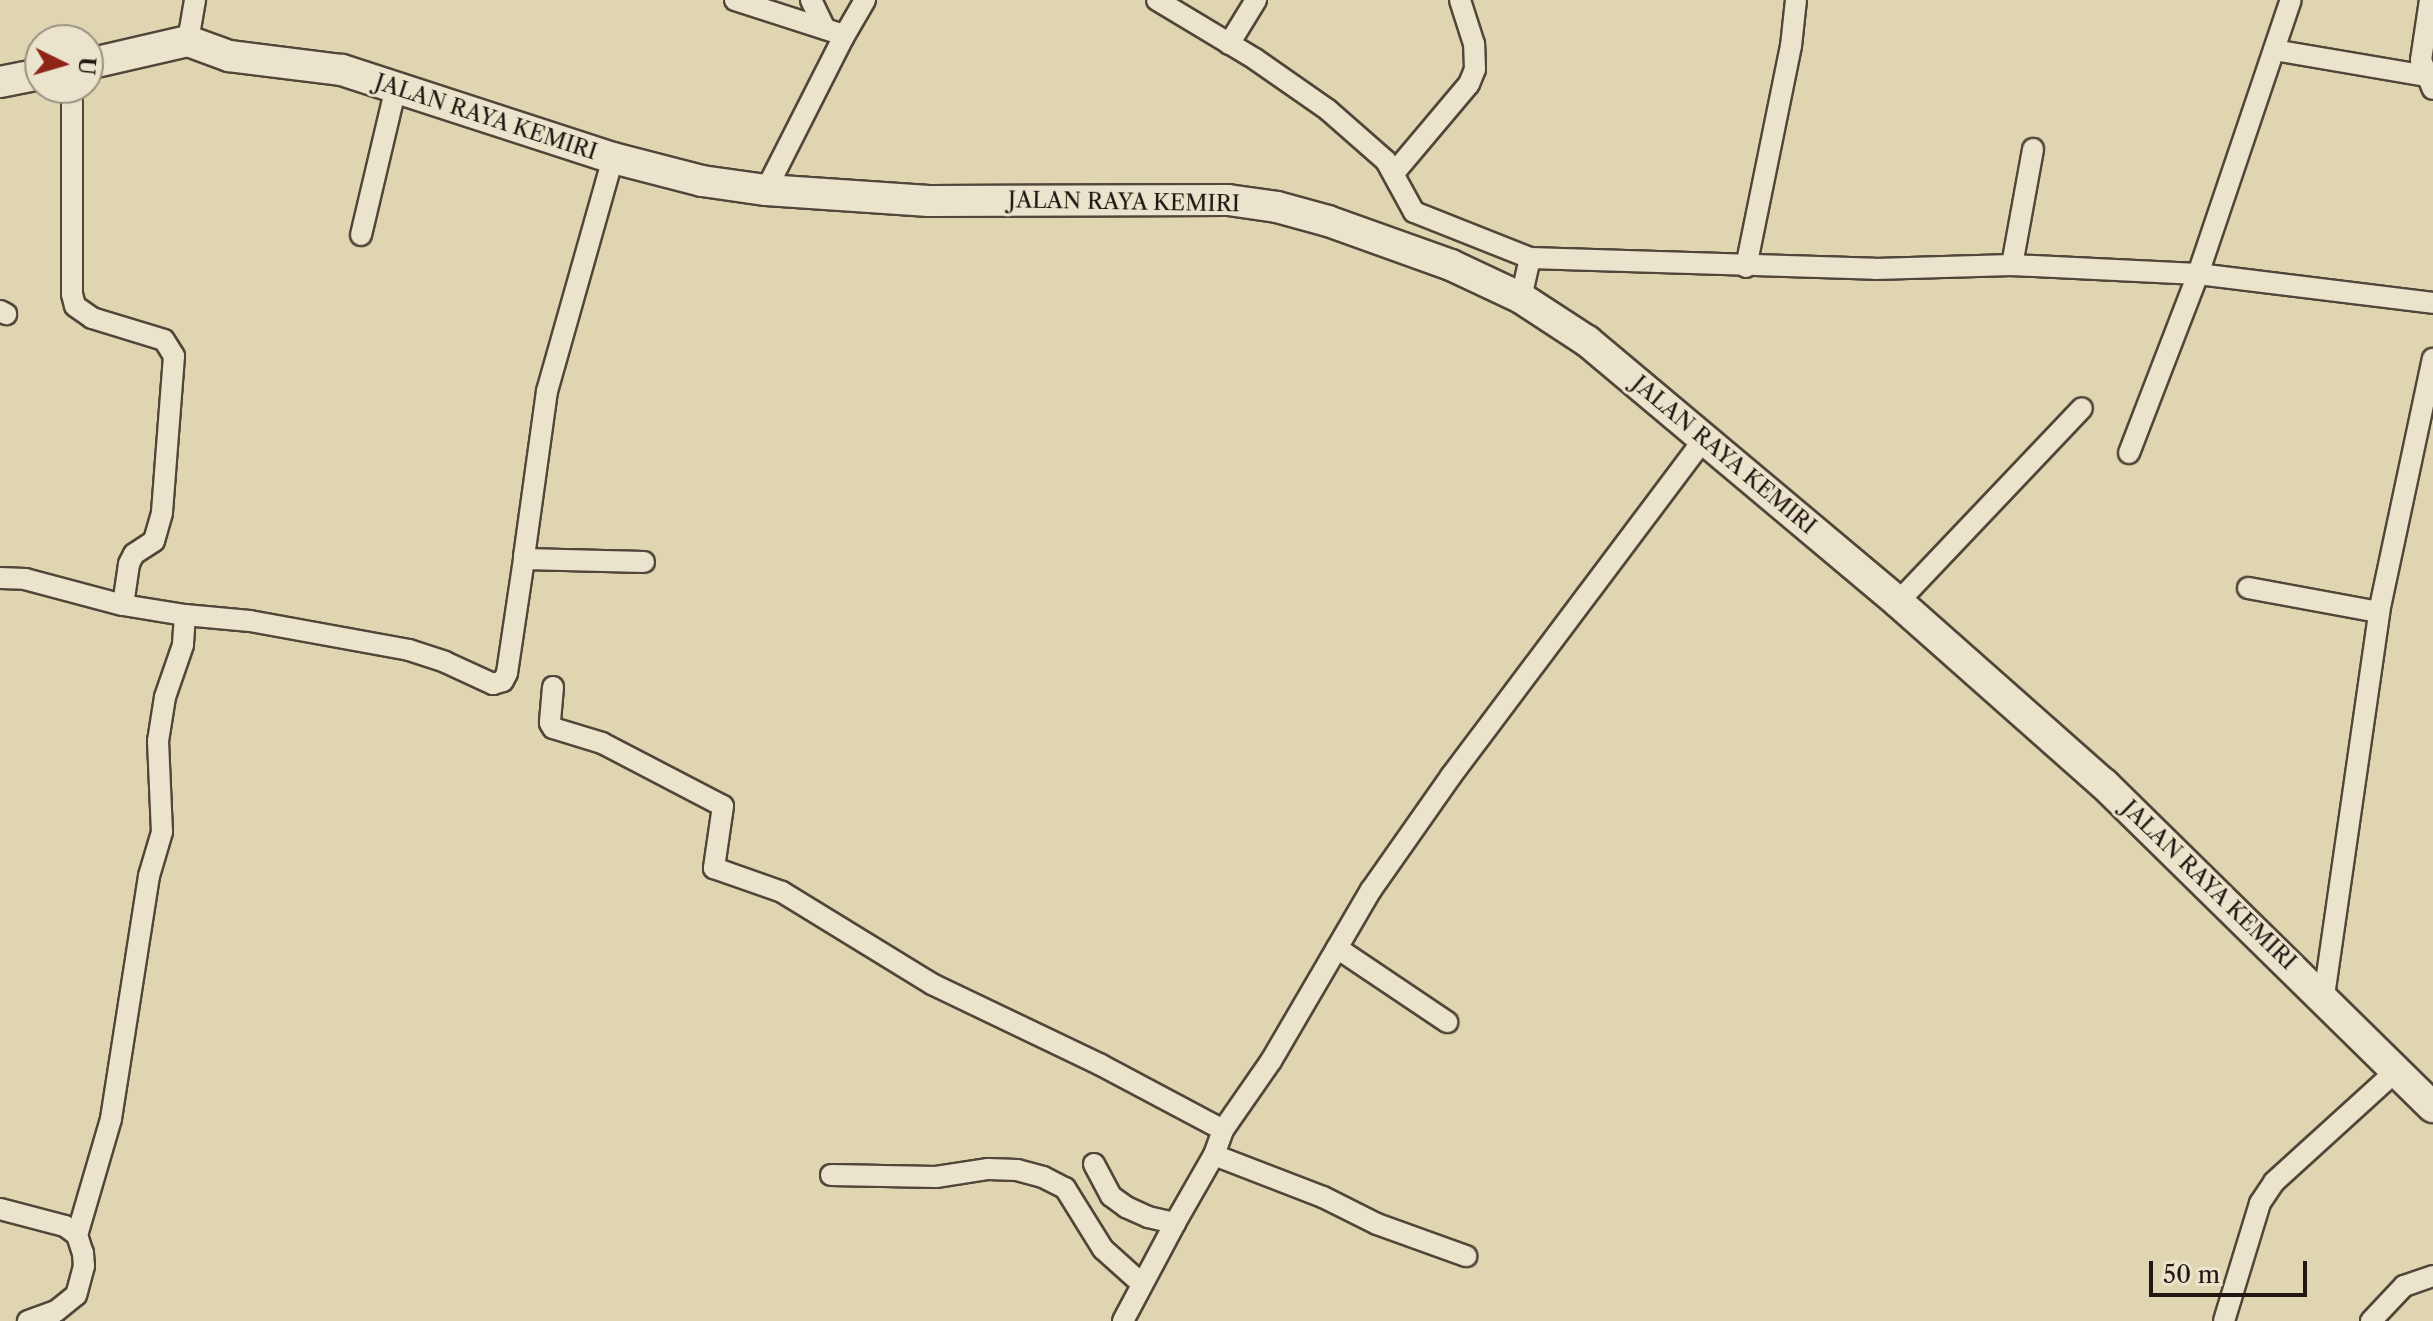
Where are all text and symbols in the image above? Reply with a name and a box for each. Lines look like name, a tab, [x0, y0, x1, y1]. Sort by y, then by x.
north arrow	[24, 24, 104, 104]
text: U	[72, 56, 101, 76]
street label: JALAN RAYA KEMIRI	[371, 68, 601, 166]
street label: JALAN RAYA KEMIRI	[1007, 187, 1241, 217]
street label: JALAN RAYA KEMIRI	[1626, 370, 1822, 540]
street label: JALAN RAYA KEMIRI	[2116, 795, 2302, 975]
scale bar	[2153, 1245, 2311, 1295]
text: 50 m	[2163, 1260, 2220, 1289]

